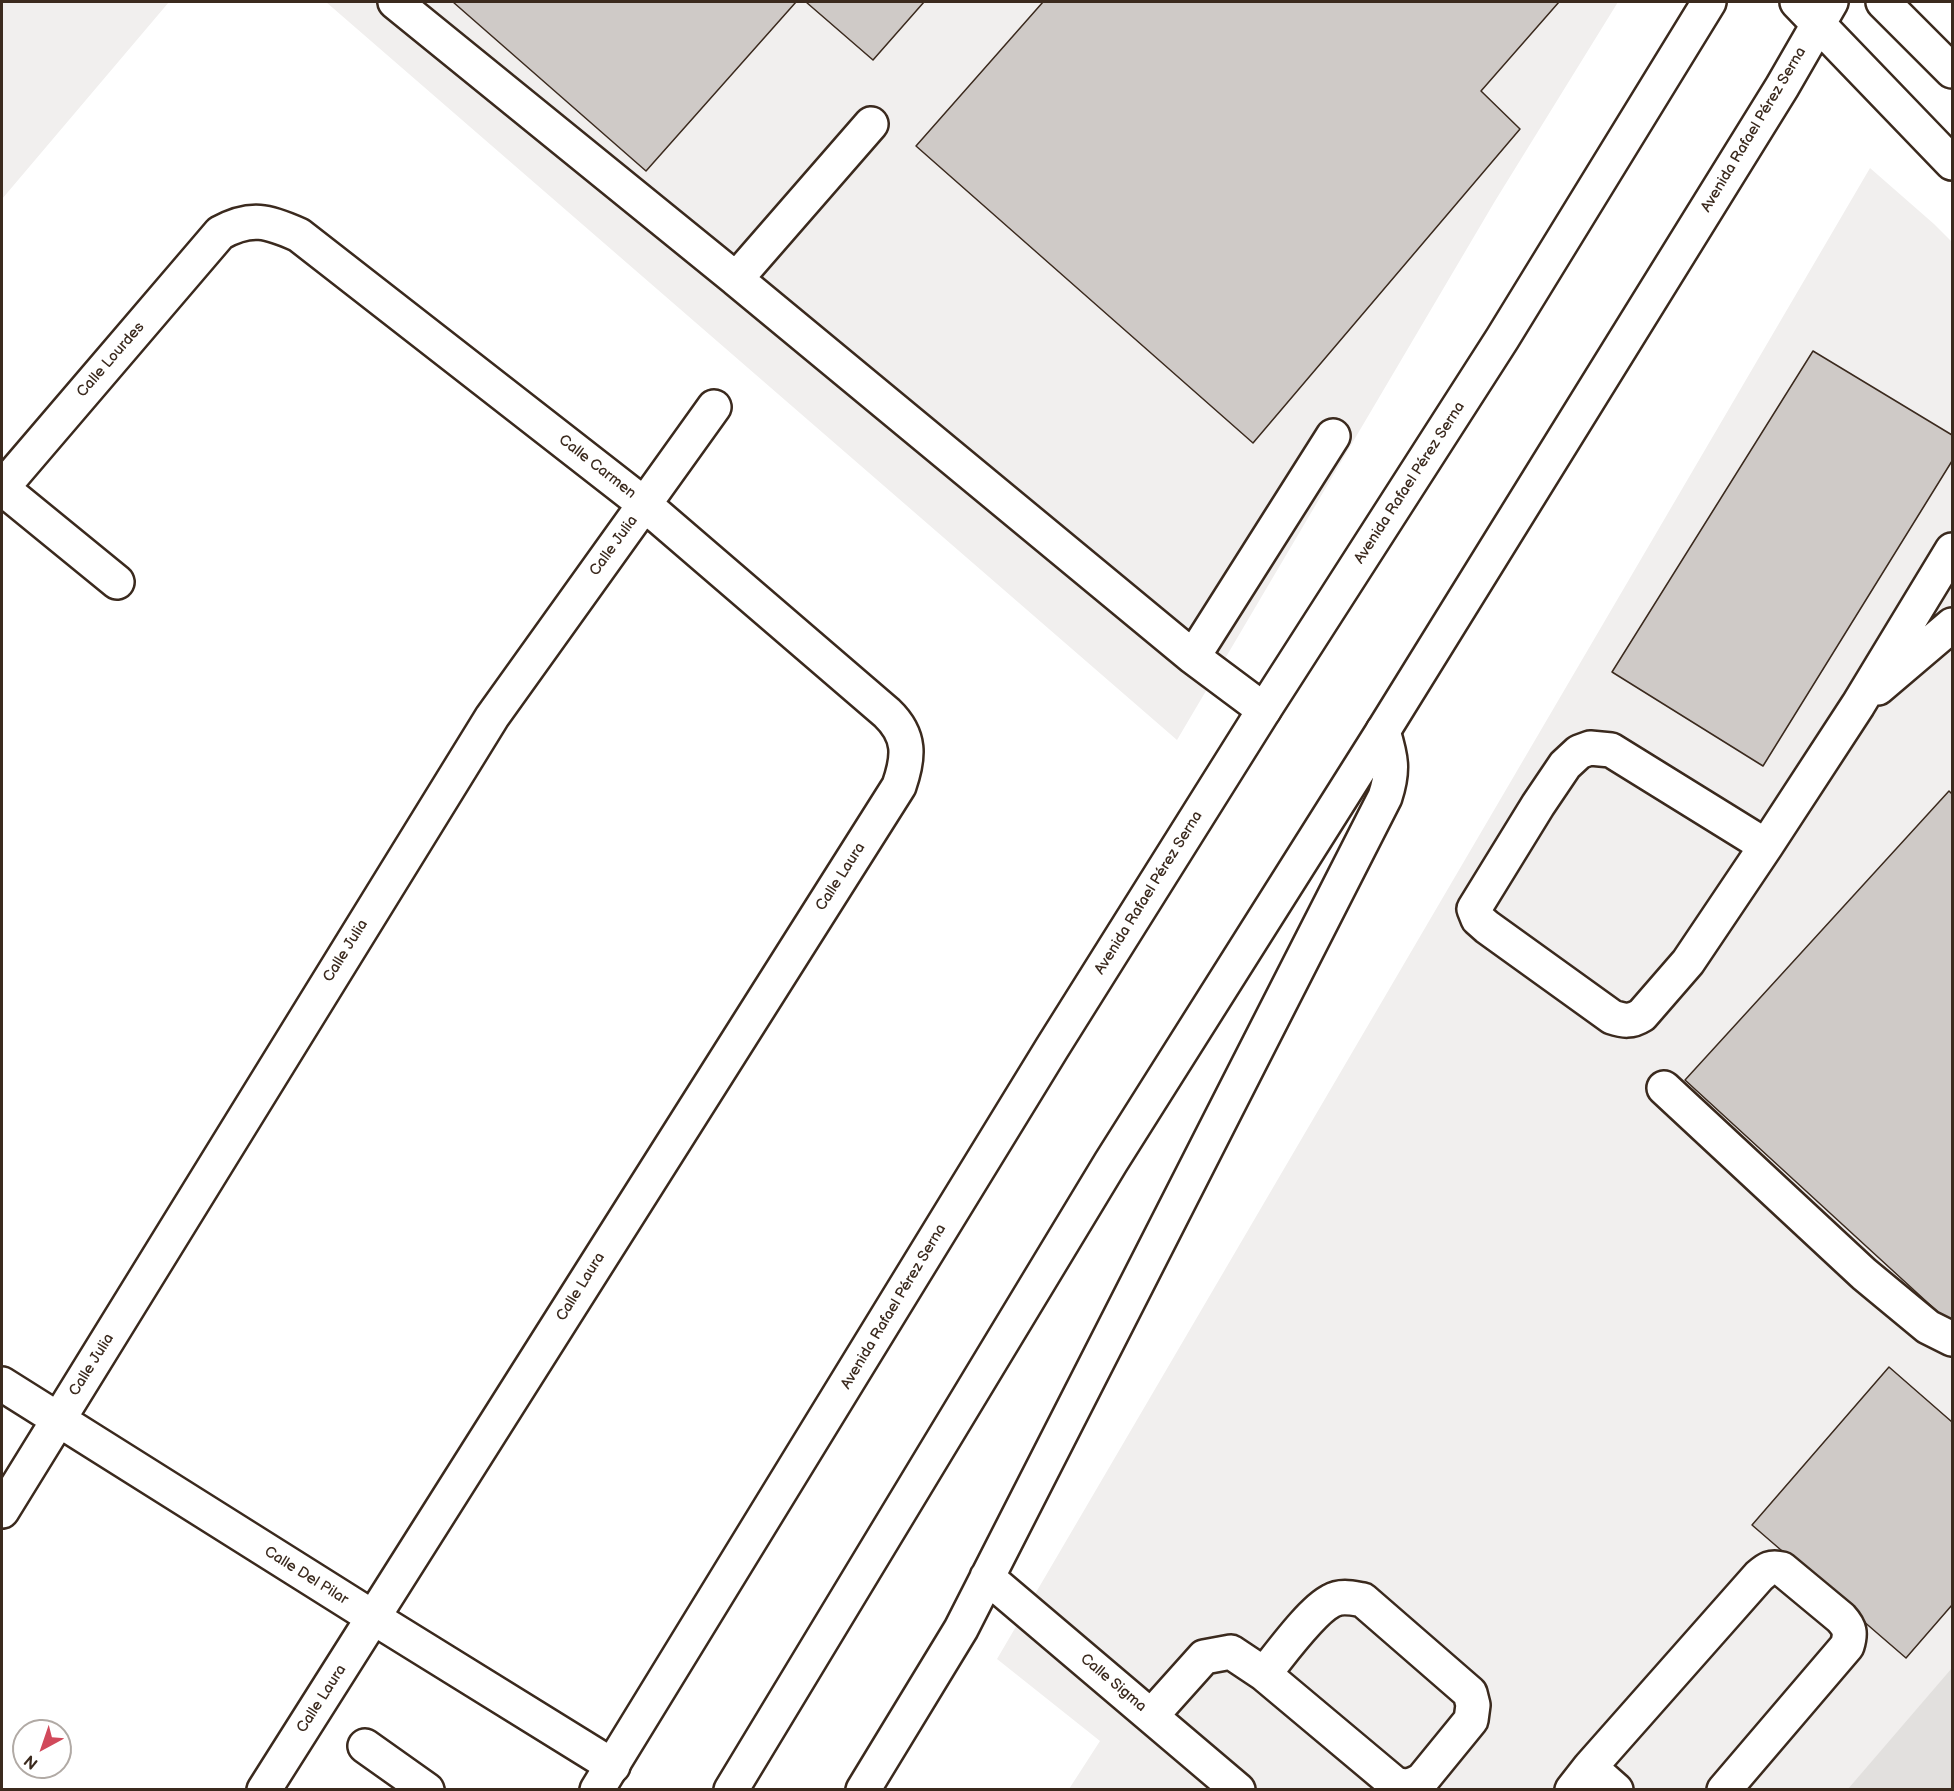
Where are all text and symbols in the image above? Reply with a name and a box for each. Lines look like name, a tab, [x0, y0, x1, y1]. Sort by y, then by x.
street label: Avenida Rafael Pérez Serna	[1698, 44, 1810, 216]
street label: Calle Lourdes	[73, 319, 149, 401]
street label: Avenida Rafael Pérez Serna	[1351, 399, 1469, 567]
street label: Calle Carmen	[555, 431, 639, 503]
street label: Calle Julia	[586, 512, 642, 580]
street label: Avenida Rafael Pérez Serna	[1091, 808, 1207, 978]
street label: Calle Laura	[812, 840, 870, 914]
street label: Calle Julia	[320, 916, 372, 986]
street label: Avenida Rafael Pérez Serna	[838, 1221, 950, 1393]
street label: Calle Laura	[553, 1249, 609, 1325]
street label: Calle Julia	[66, 1330, 118, 1400]
street label: Calle Del Pilar	[261, 1543, 351, 1609]
street label: Calle Sigma	[1076, 1650, 1150, 1716]
street label: Calle Laura	[293, 1662, 351, 1736]
north arrow	[12, 1719, 72, 1779]
text: N	[21, 1750, 42, 1773]

